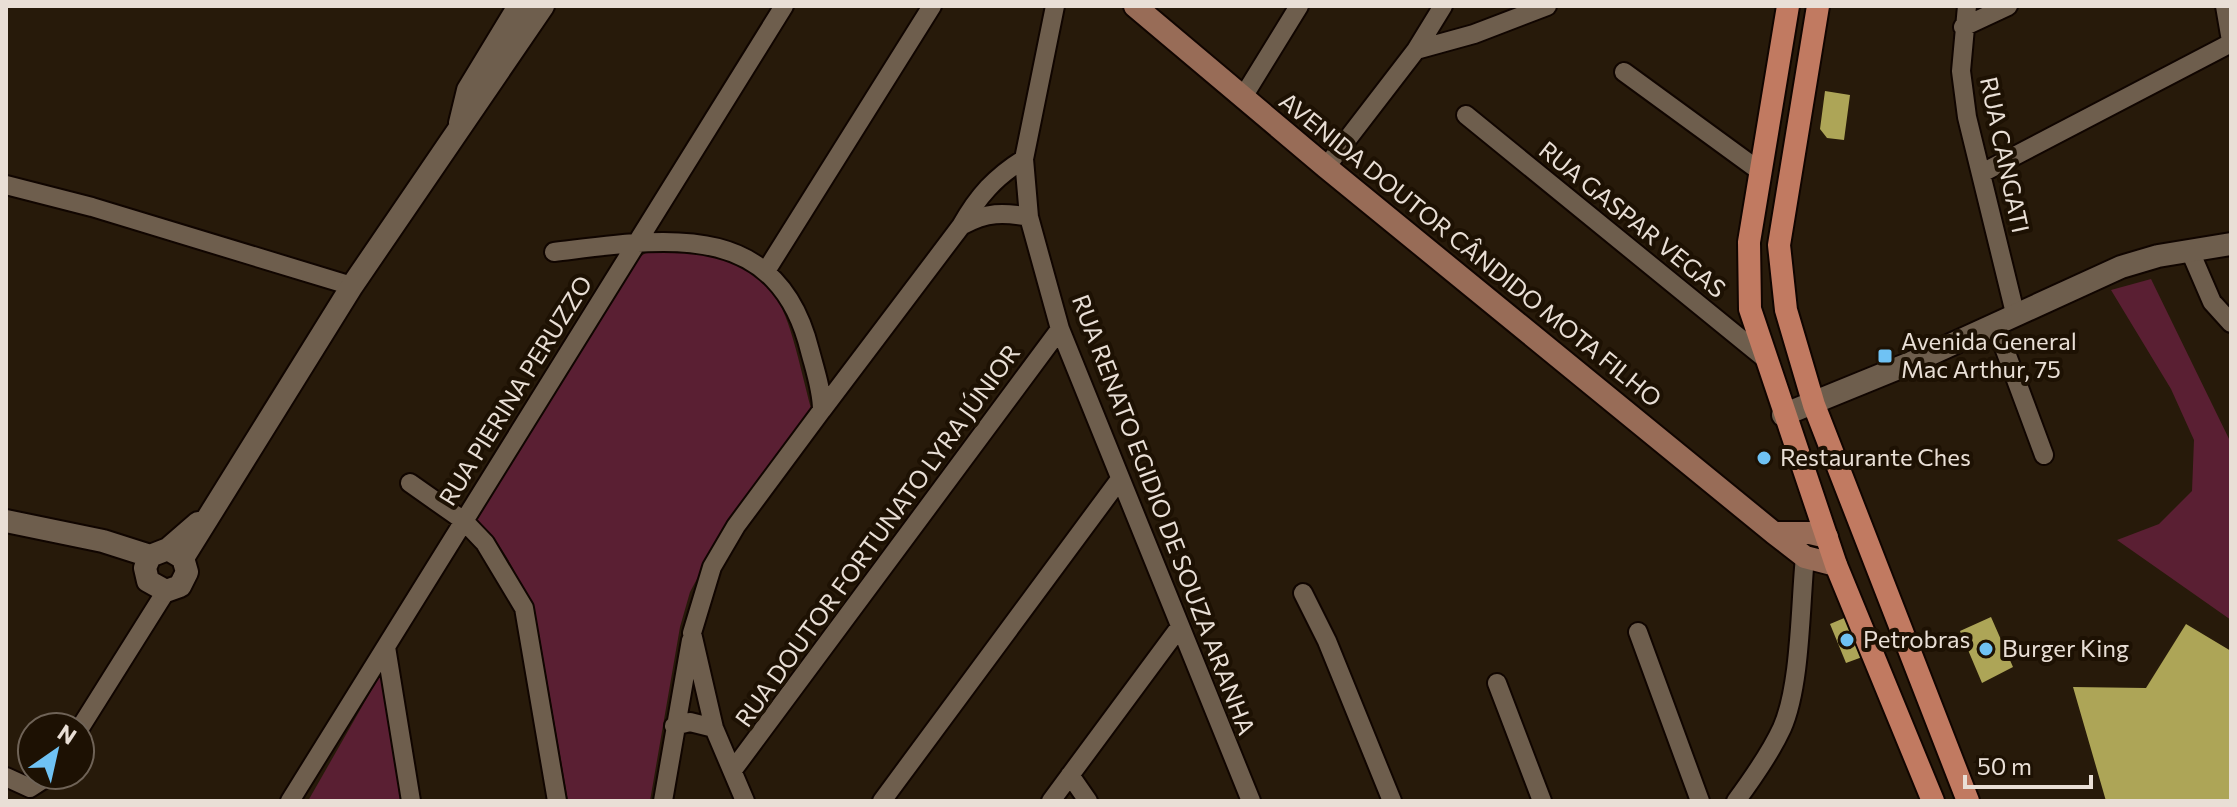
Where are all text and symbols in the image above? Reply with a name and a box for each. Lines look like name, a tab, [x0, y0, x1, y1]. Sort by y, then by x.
street label: RUA CANGATI	[1975, 74, 2036, 235]
street label: AVENIDA DOUTOR CÂNDIDO MOTA FILHO	[1274, 86, 1668, 412]
street label: RUA GASPAR VEGAS	[1534, 135, 1732, 303]
street label: RUA PIERINA PERUZZO	[432, 270, 597, 510]
street label: RUA RENATO EGIDIO DE SOUZA ARANHA	[1067, 290, 1262, 739]
place label: Avenida General Mac Arthur, 75	[1901, 326, 2077, 383]
street label: RUA DOUTOR FORTUNATO LYRA JÚNIOR	[728, 338, 1025, 732]
marker: Avenida General Mac Arthur, 75	[1876, 347, 1894, 365]
place label: Restaurante Ches	[1780, 442, 1971, 471]
marker: Restaurante Ches	[1755, 449, 1773, 467]
place label: Petrobras	[1863, 624, 1971, 653]
marker: Petrobras	[1838, 631, 1856, 649]
place label: Burger King	[2002, 633, 2129, 662]
marker: Burger King	[1977, 640, 1995, 658]
north arrow	[16, 711, 96, 791]
text: N	[53, 718, 82, 750]
scale bar	[1965, 739, 2091, 789]
text: 50 m	[1977, 751, 2032, 780]

